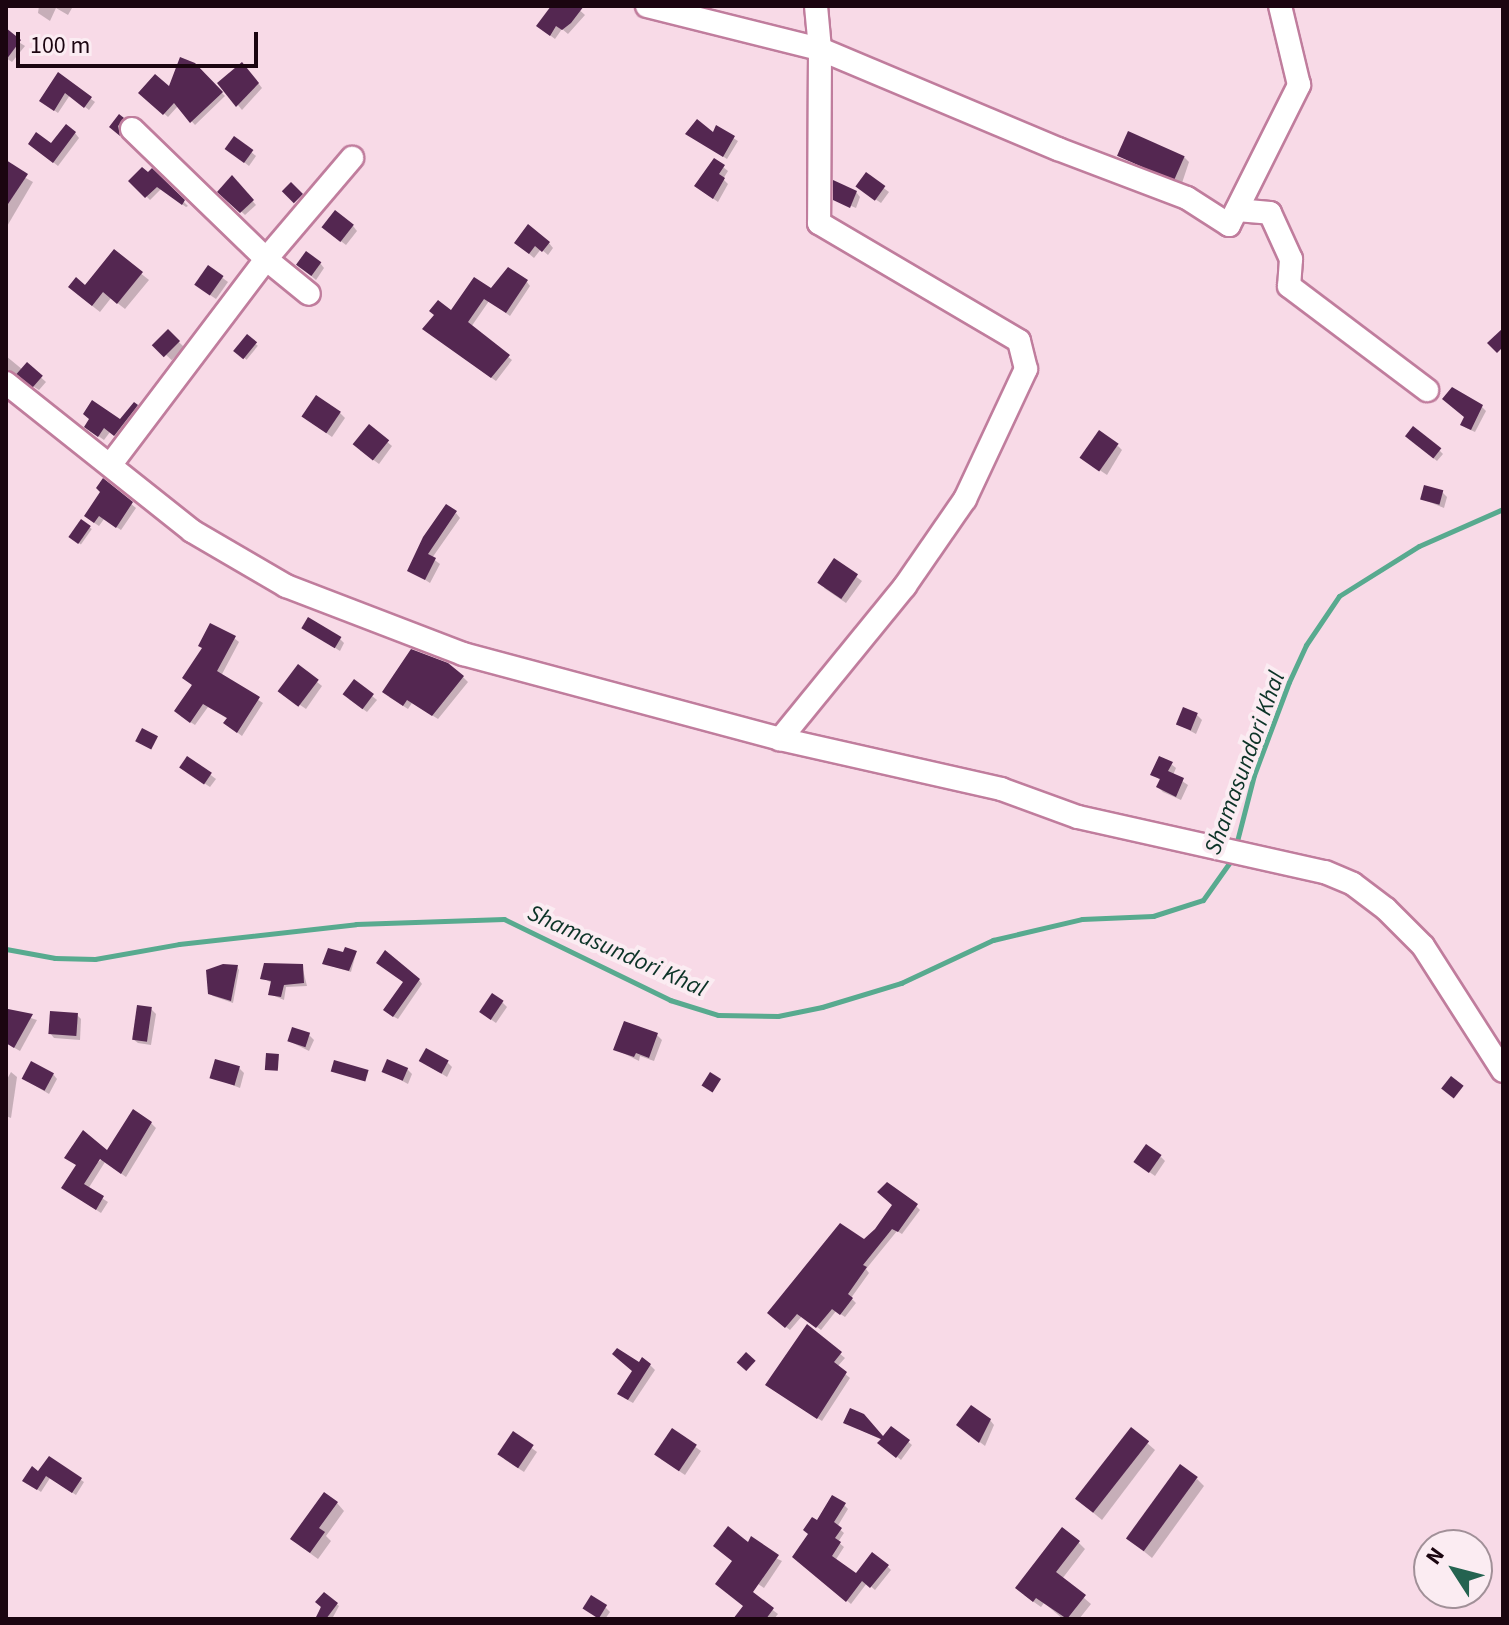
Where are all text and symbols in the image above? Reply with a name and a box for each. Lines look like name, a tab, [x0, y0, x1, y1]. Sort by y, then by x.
scale bar	[20, 16, 262, 66]
text: 100 m	[30, 28, 90, 63]
water label: Shamasundori Khal	[1198, 667, 1292, 859]
water label: Shamasundori Khal	[523, 899, 711, 1003]
north arrow	[1413, 1529, 1493, 1609]
text: N	[1418, 1541, 1452, 1571]

